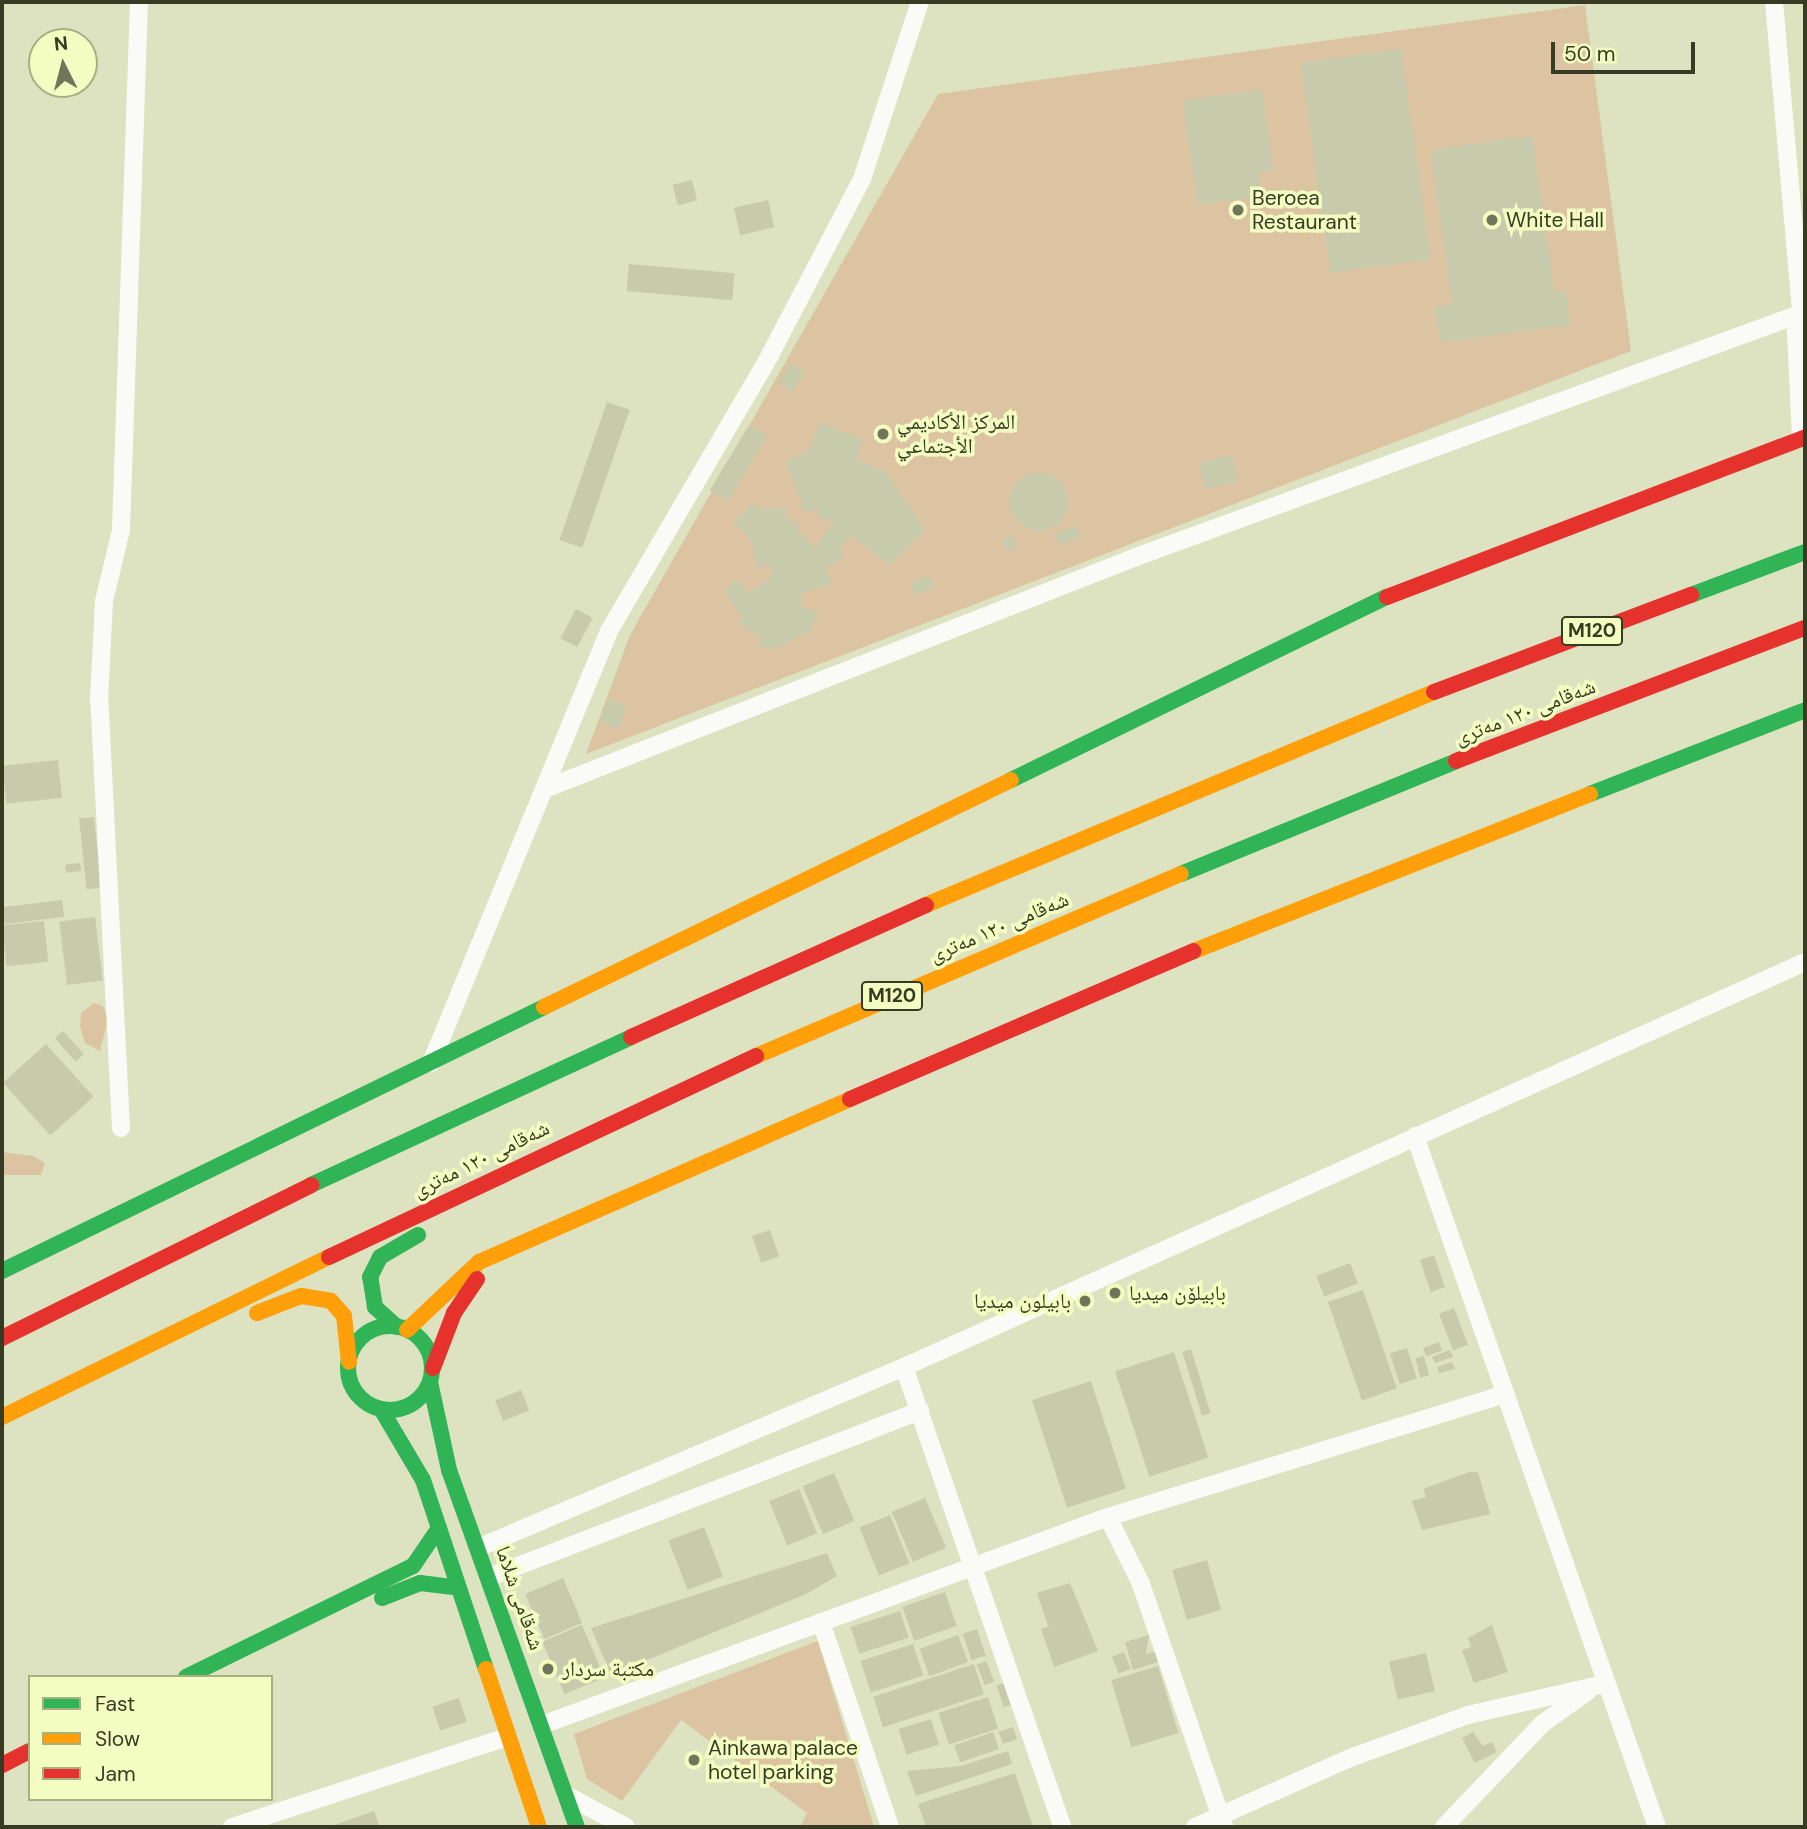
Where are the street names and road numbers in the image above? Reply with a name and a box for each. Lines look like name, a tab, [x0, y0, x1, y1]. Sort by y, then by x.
road number: M120	[1560, 616, 1624, 646]
street label: شەقامی ١٢٠ مەتری	[1451, 674, 1599, 750]
street label: شەقامی ١٢٠ مەتری	[926, 886, 1072, 968]
road number: M120	[860, 980, 924, 1012]
street label: شەقامی ١٢٠ مەتری	[409, 1115, 553, 1203]
street label: شەقامی شلاما	[490, 1543, 550, 1653]

